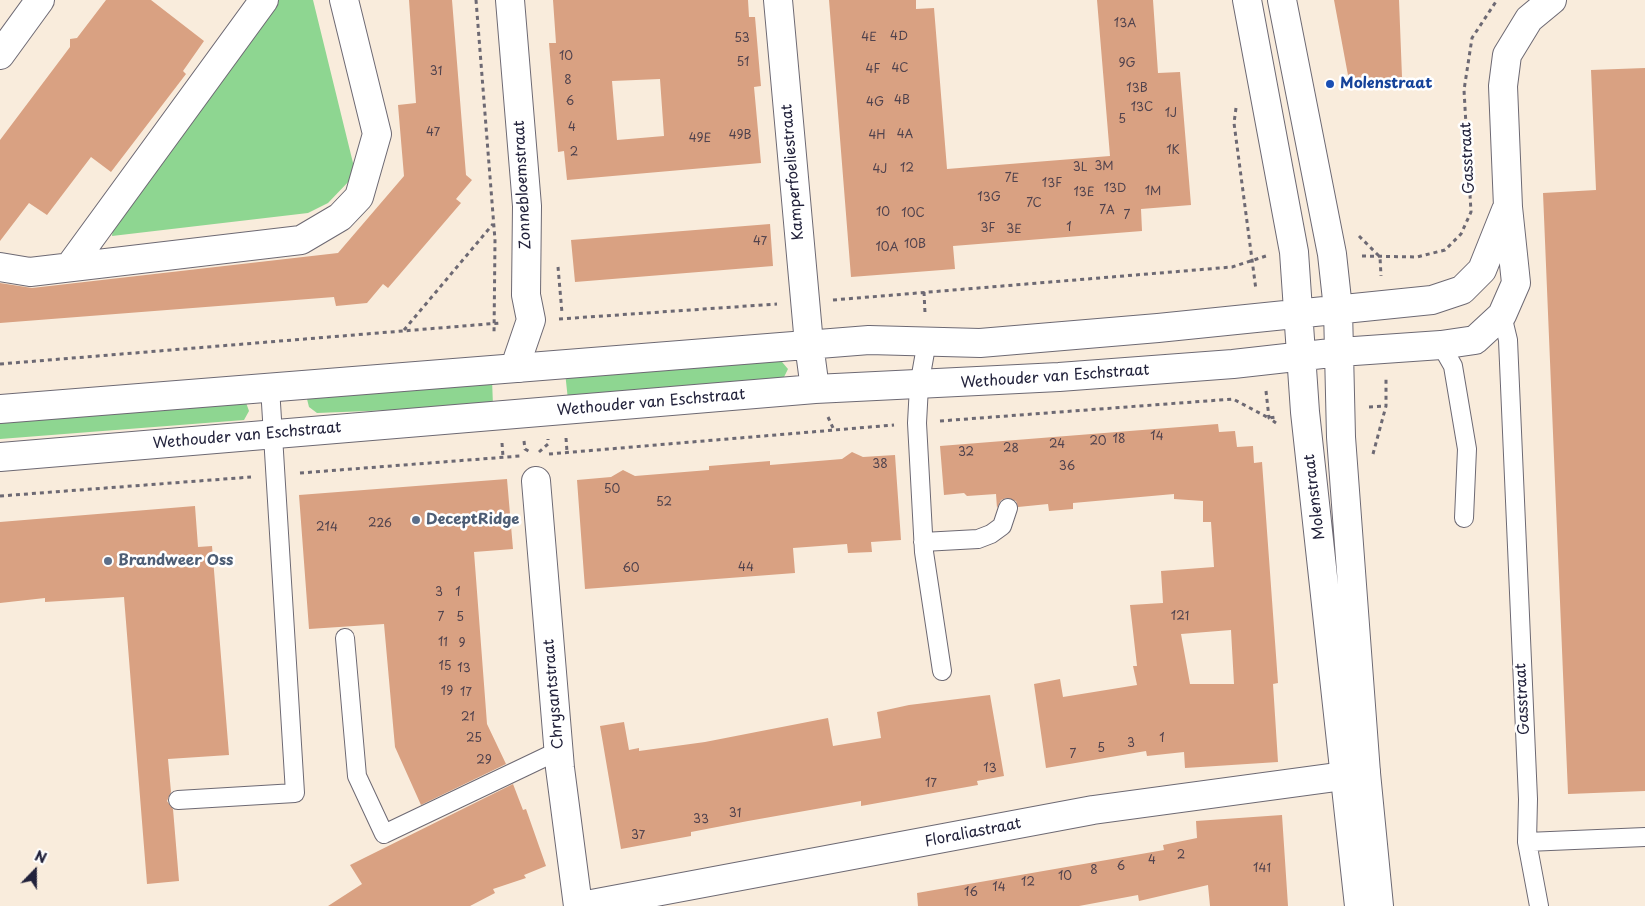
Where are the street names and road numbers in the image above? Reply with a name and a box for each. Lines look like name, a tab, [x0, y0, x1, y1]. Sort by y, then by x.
street label: Kamperfoeliestraat	[778, 103, 808, 241]
street label: Zonnebloemstraat	[511, 120, 535, 250]
street label: Gasstraat	[1457, 122, 1479, 194]
street label: Wethouder van Eschstraat	[960, 361, 1150, 393]
street label: Wethouder van Eschstraat	[556, 386, 746, 420]
street label: Wethouder van Eschstraat	[152, 419, 342, 453]
street label: Molenstraat	[1301, 453, 1329, 541]
street label: Chrysantstraat	[540, 638, 568, 750]
street label: Gasstraat	[1512, 663, 1534, 735]
street label: Floraliastraat	[923, 815, 1023, 851]

